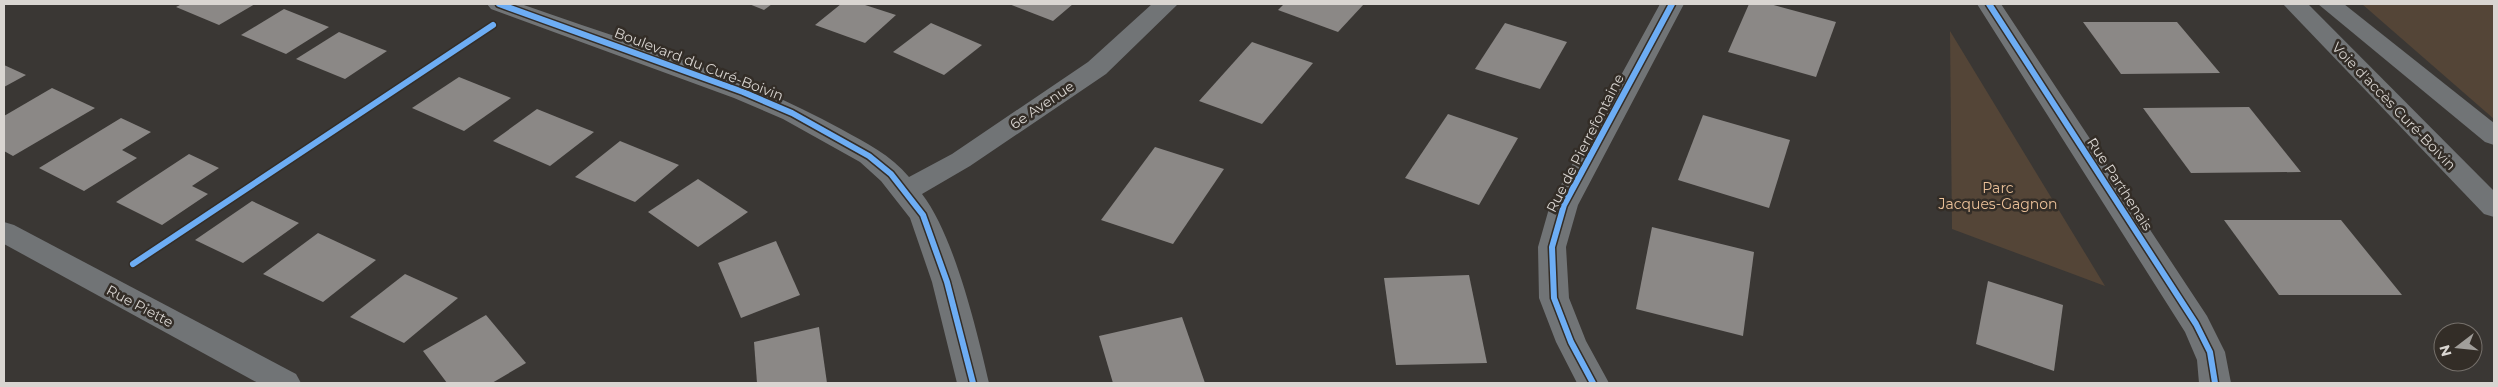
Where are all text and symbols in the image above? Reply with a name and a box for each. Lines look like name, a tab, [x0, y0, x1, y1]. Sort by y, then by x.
street label: Boulevard du Curé-Boivin	[612, 23, 786, 105]
street label: Voie d'accès Curé-Boivin	[2328, 38, 2460, 174]
street label: Rue de Pierrefontaine	[1542, 71, 1628, 215]
street label: 6e Avenue	[1006, 77, 1078, 133]
street label: Rue Parthenais	[2083, 134, 2157, 234]
park label: Parc Jacques-Gagnon	[1937, 179, 2058, 213]
street label: Rue Piette	[103, 281, 177, 331]
north arrow	[2433, 322, 2483, 372]
text: N	[2435, 343, 2456, 359]

